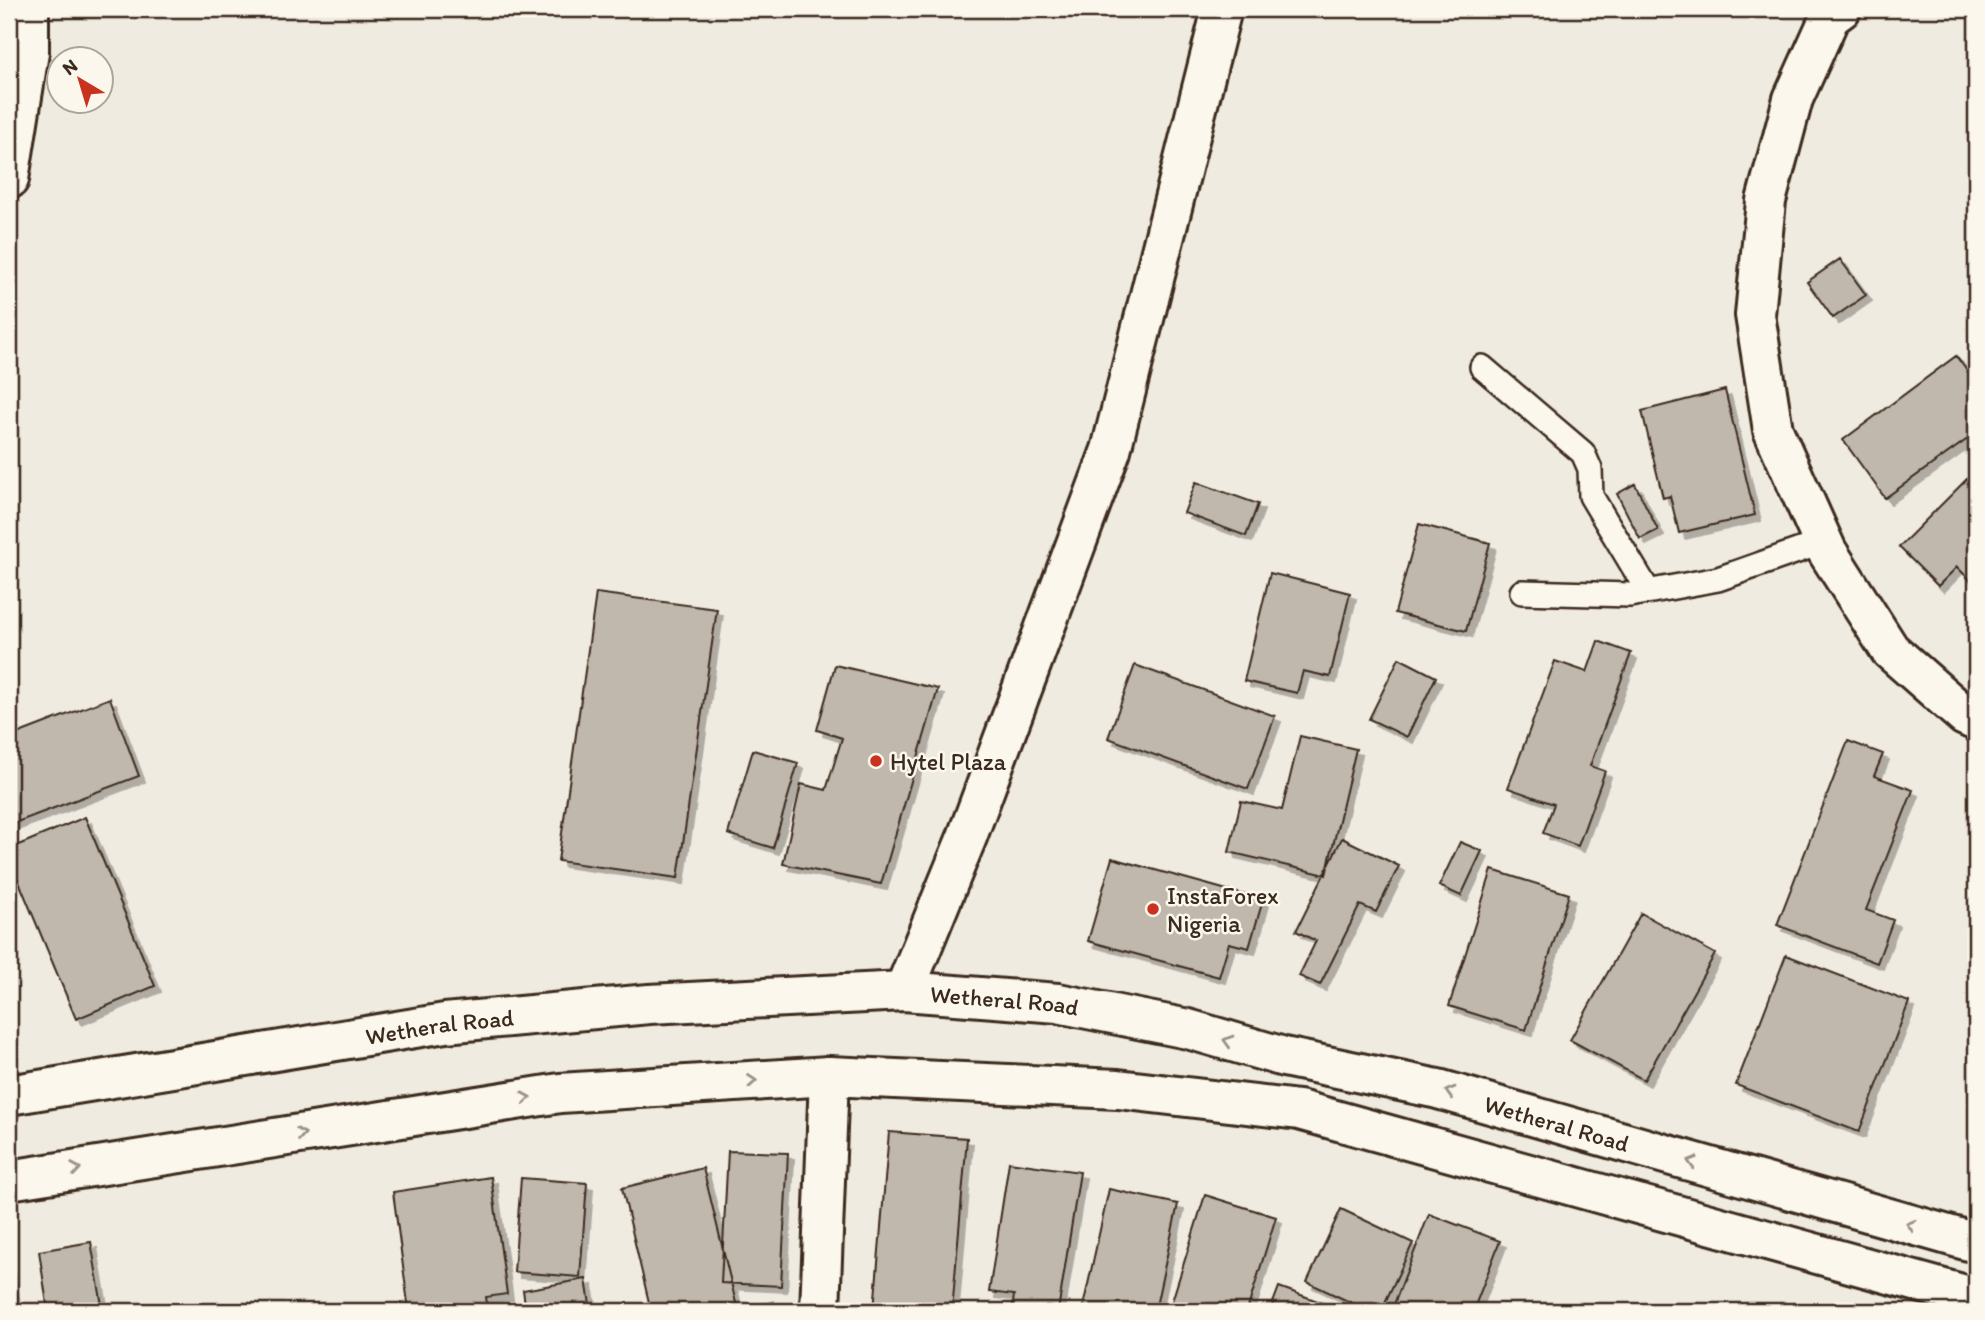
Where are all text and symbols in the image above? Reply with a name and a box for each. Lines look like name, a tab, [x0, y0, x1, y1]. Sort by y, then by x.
north arrow	[46, 46, 116, 116]
text: N	[58, 54, 82, 80]
place label: Hytel Plaza	[890, 747, 1007, 776]
marker: Hytel Plaza	[868, 753, 884, 769]
place label: InstaForex Nigeria	[1167, 881, 1279, 938]
marker: InstaForex Nigeria	[1145, 901, 1161, 917]
street label: Wetheral Road	[929, 979, 1082, 1021]
street label: Wetheral Road	[363, 1002, 515, 1050]
one-way arrow	[1223, 1034, 1235, 1049]
one-way arrow	[747, 1073, 758, 1088]
one-way arrow	[1444, 1086, 1456, 1101]
street label: Wetheral Road	[1481, 1089, 1633, 1158]
one-way arrow	[520, 1091, 532, 1106]
one-way arrow	[295, 1127, 307, 1142]
one-way arrow	[1686, 1155, 1698, 1170]
one-way arrow	[70, 1162, 82, 1177]
one-way arrow	[1905, 1218, 1917, 1233]

